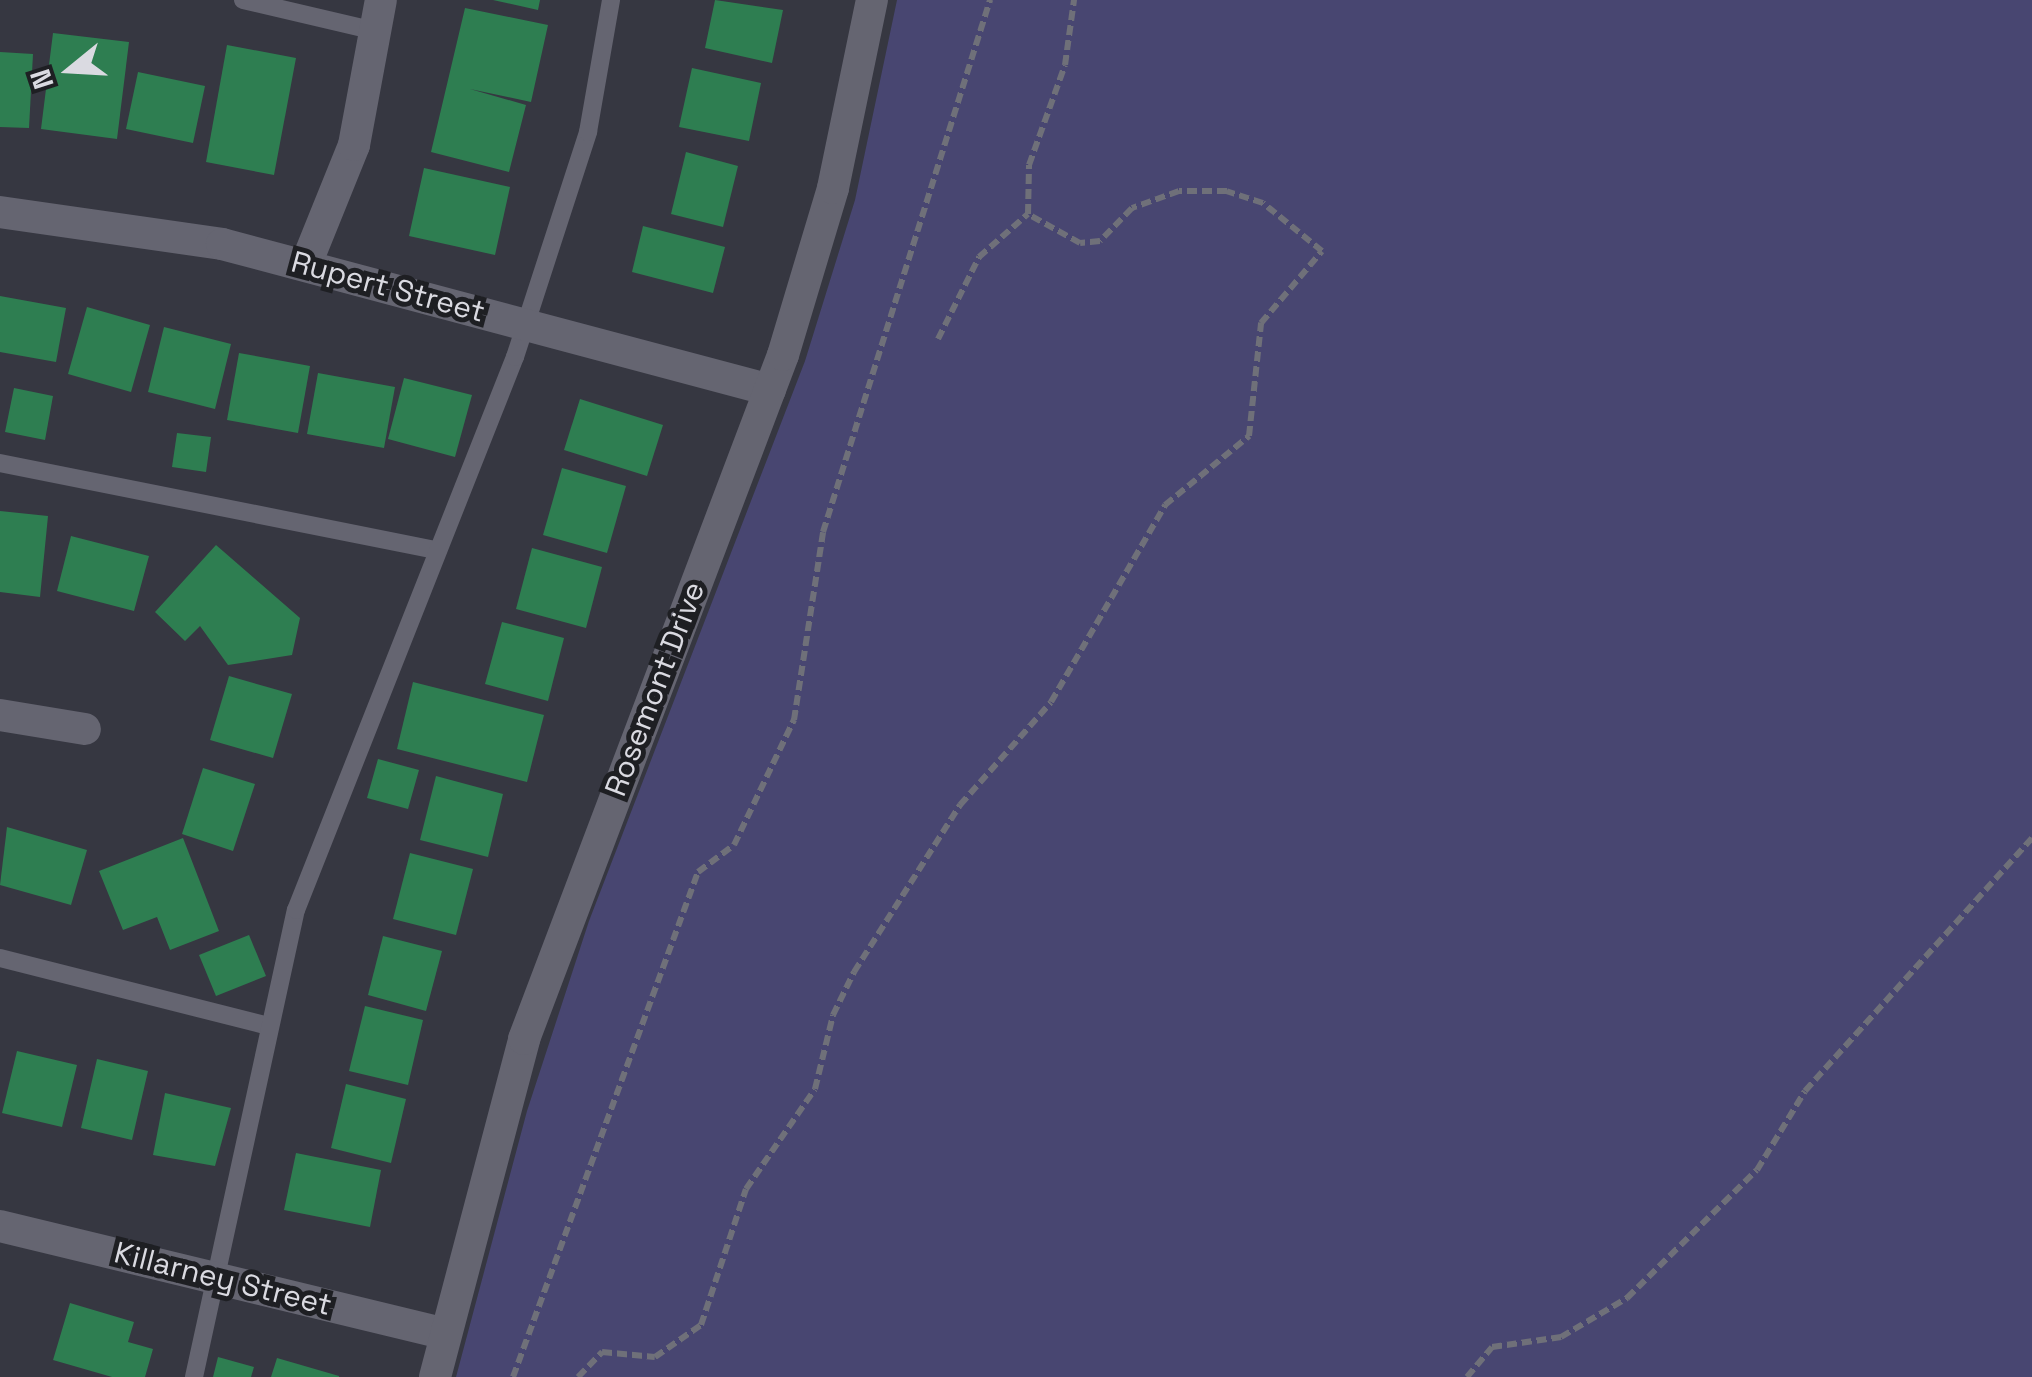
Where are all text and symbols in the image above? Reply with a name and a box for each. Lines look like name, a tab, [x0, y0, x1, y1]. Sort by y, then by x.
north arrow	[20, 20, 120, 120]
text: N	[21, 65, 61, 94]
street label: Rupert Street	[287, 244, 489, 330]
street label: Rosemont Drive	[598, 577, 712, 801]
street label: Killarney Street	[111, 1235, 335, 1323]

